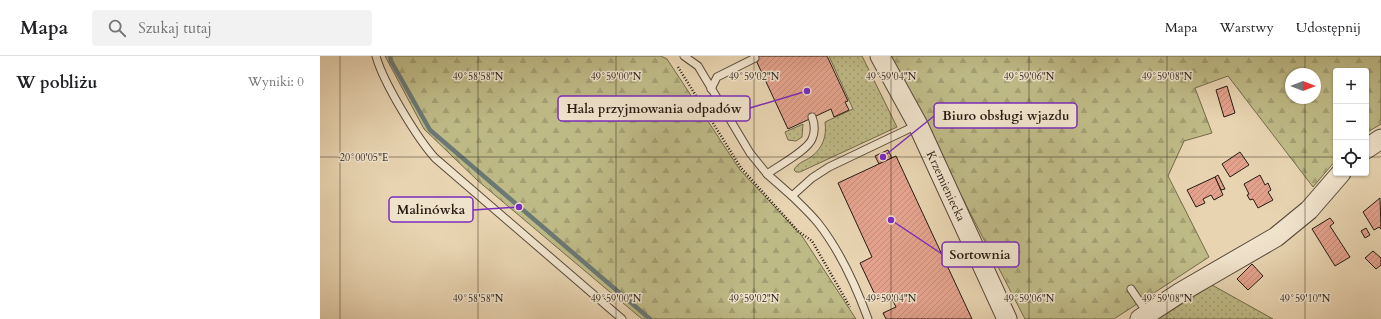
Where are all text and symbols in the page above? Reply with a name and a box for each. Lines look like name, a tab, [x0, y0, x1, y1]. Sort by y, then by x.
search box	[92, 10, 372, 46]
text: Mapa	[20, 15, 68, 41]
icon: search	[106, 17, 128, 39]
text: Szukaj tutaj	[138, 18, 212, 38]
text: Mapa	[1165, 18, 1197, 37]
text: Warstwy	[1219, 18, 1274, 37]
text: Udostępnij	[1296, 18, 1361, 37]
north arrow	[1285, 68, 1321, 104]
map controls	[1333, 68, 1369, 176]
button: +	[1333, 68, 1369, 104]
text: 49°58'58"N	[453, 70, 504, 84]
text: 49°59'00"N	[591, 70, 642, 84]
text: 49°59'02"N	[729, 70, 780, 84]
text: 49°59'04"N	[866, 70, 917, 84]
text: 49°59'06"N	[1004, 70, 1055, 84]
text: 49°59'08"N	[1142, 70, 1193, 84]
text: W pobliżu	[16, 71, 97, 94]
text: Wyniki: 0	[248, 73, 304, 91]
callout: Hala przyjmowania odpadów	[558, 96, 750, 121]
text: Hala przyjmowania odpadów	[566, 100, 742, 118]
callout: Biuro obsługi wjazdu	[934, 103, 1077, 128]
button: −	[1333, 104, 1369, 140]
text: Biuro obsługi wjazdu	[942, 107, 1070, 125]
button: locate	[1333, 140, 1369, 176]
street label: Krzemieniecka	[923, 148, 970, 224]
text: 20°00'05"E	[340, 151, 388, 165]
callout: Malinówka	[389, 197, 473, 222]
text: Malinówka	[397, 201, 466, 219]
callout: Sortownia	[942, 242, 1019, 267]
text: Sortownia	[950, 246, 1011, 264]
text: 49°58'58"N	[453, 292, 504, 306]
text: 49°59'00"N	[591, 292, 642, 306]
text: 49°59'02"N	[729, 292, 780, 306]
text: 49°59'04"N	[866, 292, 917, 306]
text: 49°59'06"N	[1004, 292, 1055, 306]
text: 49°59'08"N	[1142, 292, 1193, 306]
text: 49°59'10"N	[1280, 292, 1331, 306]

